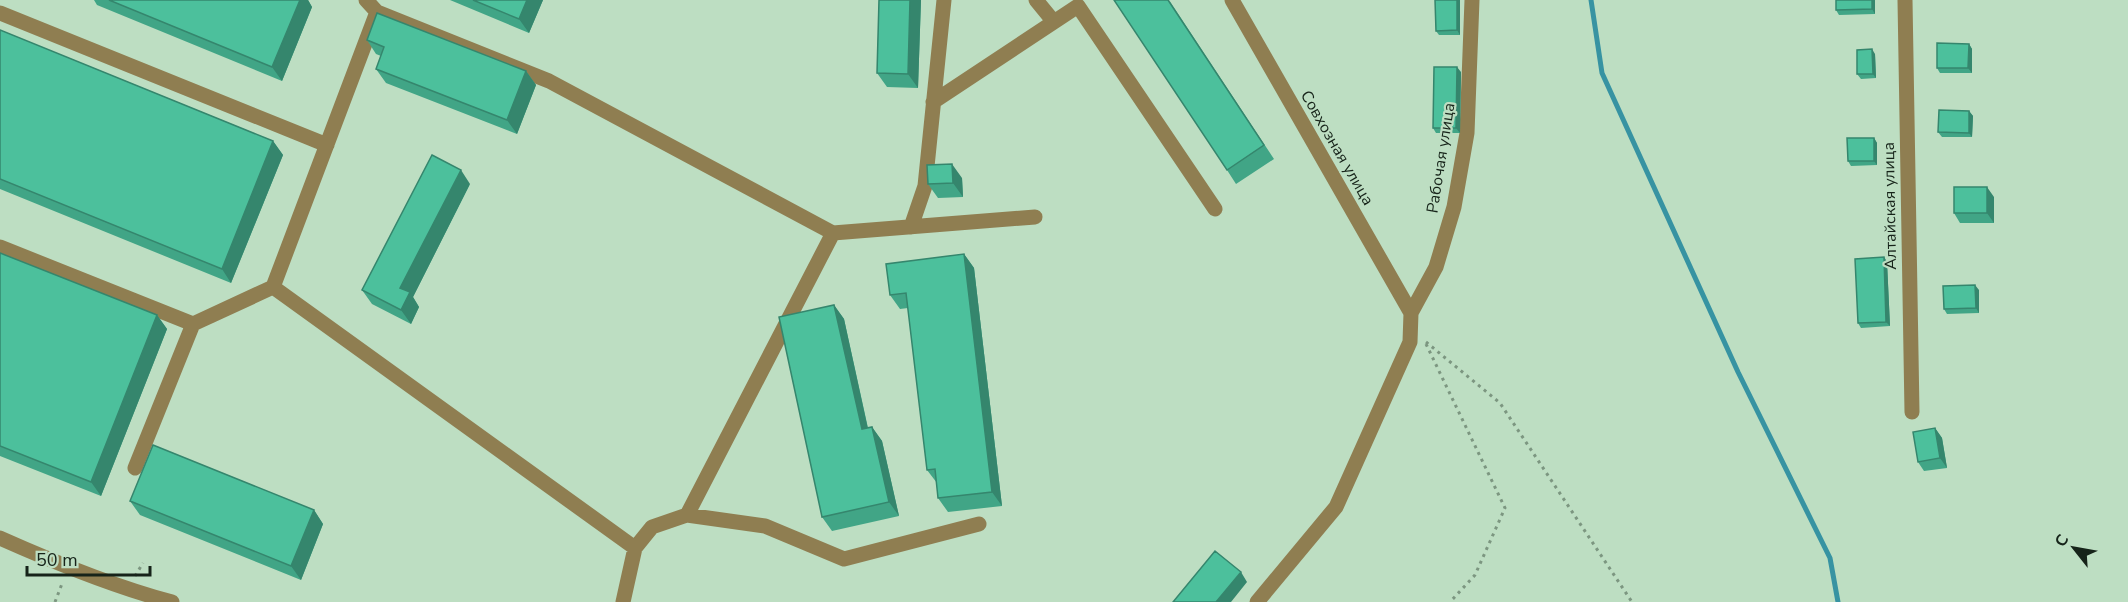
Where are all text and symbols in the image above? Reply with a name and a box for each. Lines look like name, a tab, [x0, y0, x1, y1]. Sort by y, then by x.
street label: Совхозная улица	[1295, 87, 1379, 209]
street label: Рабочая улица	[1421, 101, 1461, 215]
street label: Алтайская улица	[1878, 142, 1902, 270]
north arrow	[2044, 518, 2104, 578]
text: С	[2050, 530, 2074, 551]
scale bar	[27, 539, 150, 577]
text: 50 m	[36, 548, 78, 572]

